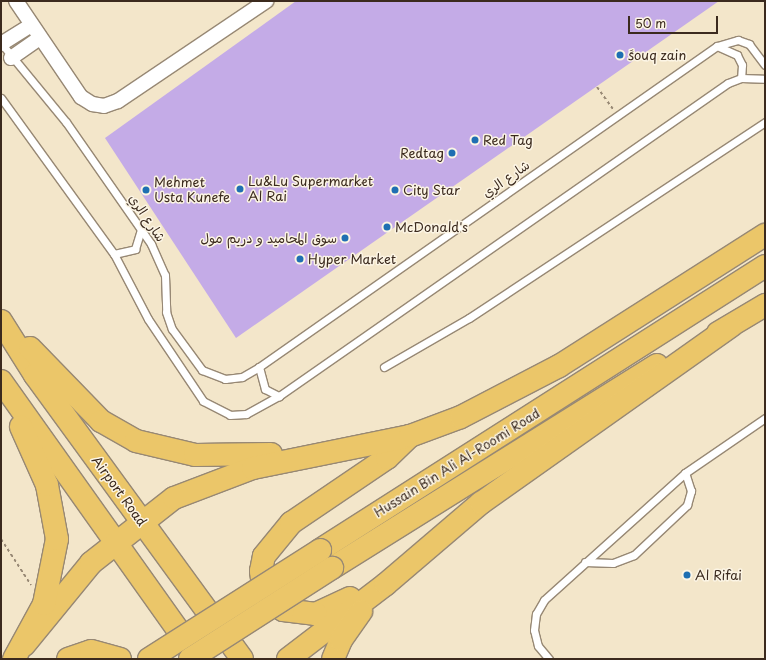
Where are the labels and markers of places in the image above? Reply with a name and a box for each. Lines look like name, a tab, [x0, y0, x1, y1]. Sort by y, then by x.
place label: ًsouq zain	[628, 47, 686, 63]
marker: ًsouq zain	[615, 50, 625, 60]
place label: Red Tag	[483, 132, 534, 148]
marker: Red Tag	[470, 135, 480, 145]
place label: Redtag	[400, 145, 444, 161]
marker: Redtag	[447, 148, 457, 158]
place label: Lu&Lu Supermarket Al Rai	[248, 174, 374, 205]
place label: Mehmet Usta Kunefe	[154, 175, 231, 206]
place label: City Star	[403, 182, 461, 198]
marker: Lu&Lu Supermarket Al Rai	[235, 184, 245, 194]
marker: Mehmet Usta Kunefe	[141, 185, 151, 195]
marker: City Star	[390, 185, 400, 195]
place label: McDonald's	[395, 219, 468, 235]
marker: McDonald's	[382, 222, 392, 232]
place label: سوق المحاميد و دريم مول	[200, 230, 337, 246]
marker: سوق المحاميد و دريم مول	[340, 233, 350, 243]
place label: Hyper Market	[308, 251, 396, 267]
marker: Hyper Market	[295, 254, 305, 264]
place label: Al Rifai	[695, 567, 742, 583]
marker: Al Rifai	[682, 570, 692, 580]

